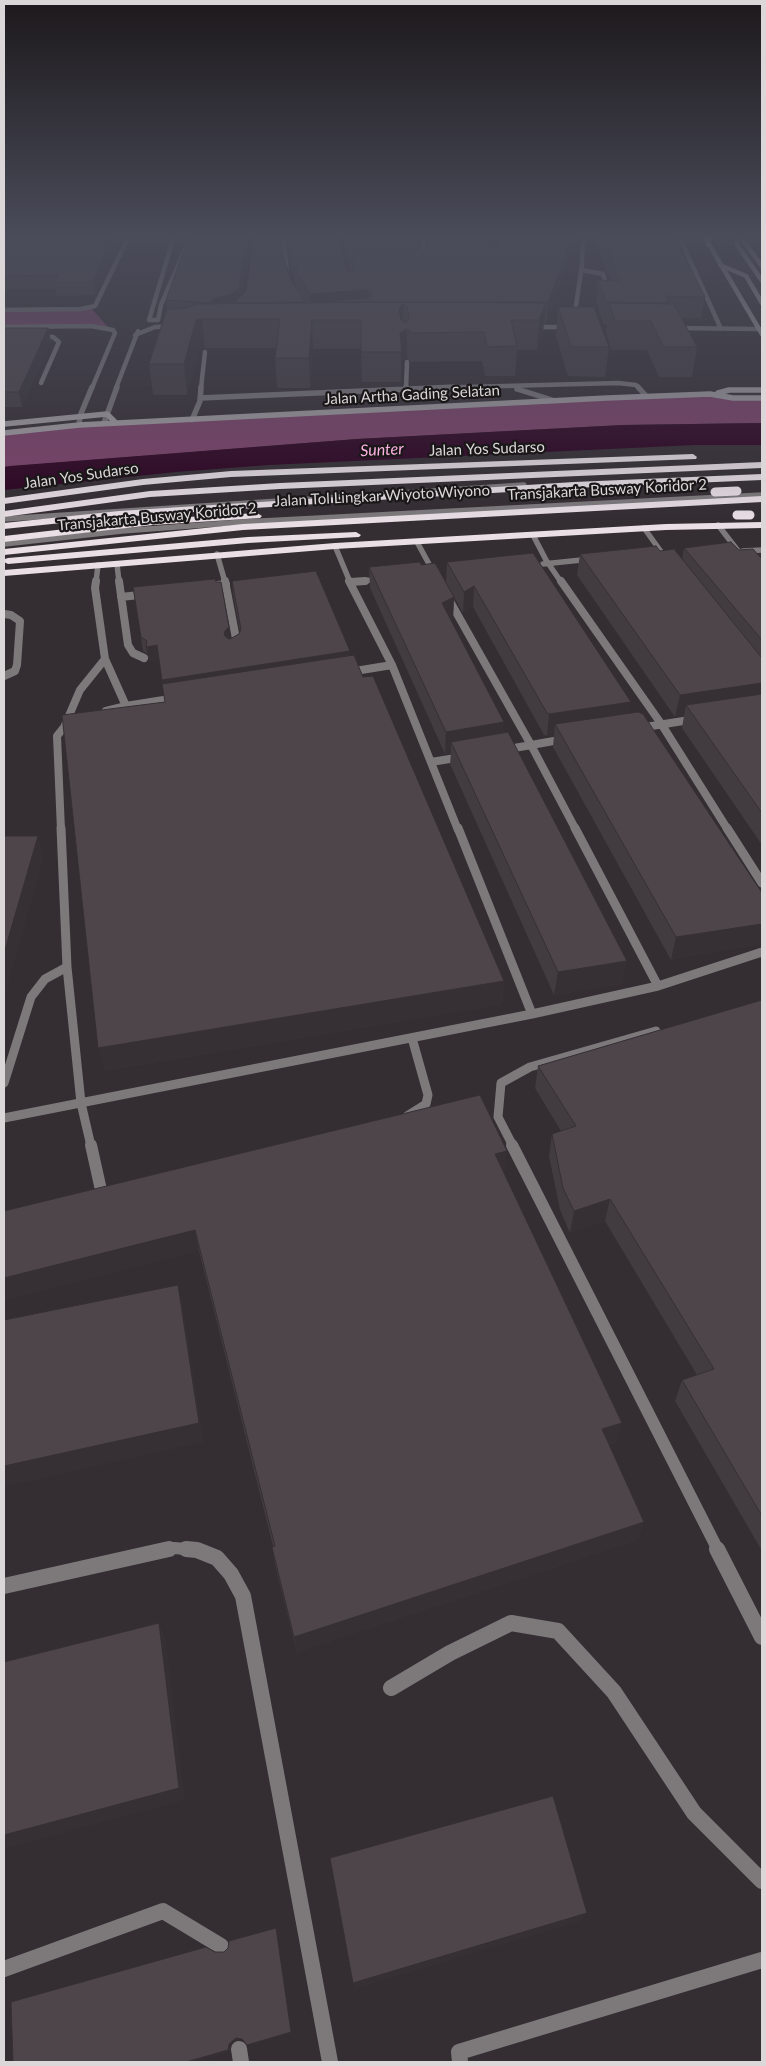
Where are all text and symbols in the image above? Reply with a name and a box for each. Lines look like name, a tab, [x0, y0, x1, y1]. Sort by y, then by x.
street label: Jalan Artha Gading Selatan	[324, 381, 500, 409]
street label: Jalan Yos Sudarso	[429, 438, 545, 460]
water label: Sunter	[360, 439, 404, 461]
street label: Jalan Yos Sudarso	[22, 459, 140, 493]
street label: Transjakarta Busway Koridor 2	[507, 476, 707, 504]
street label: Jalan Tol Lingkar Wiyoto Wiyono	[274, 481, 490, 511]
street label: Transjakarta Busway Koridor 2	[57, 499, 257, 535]

